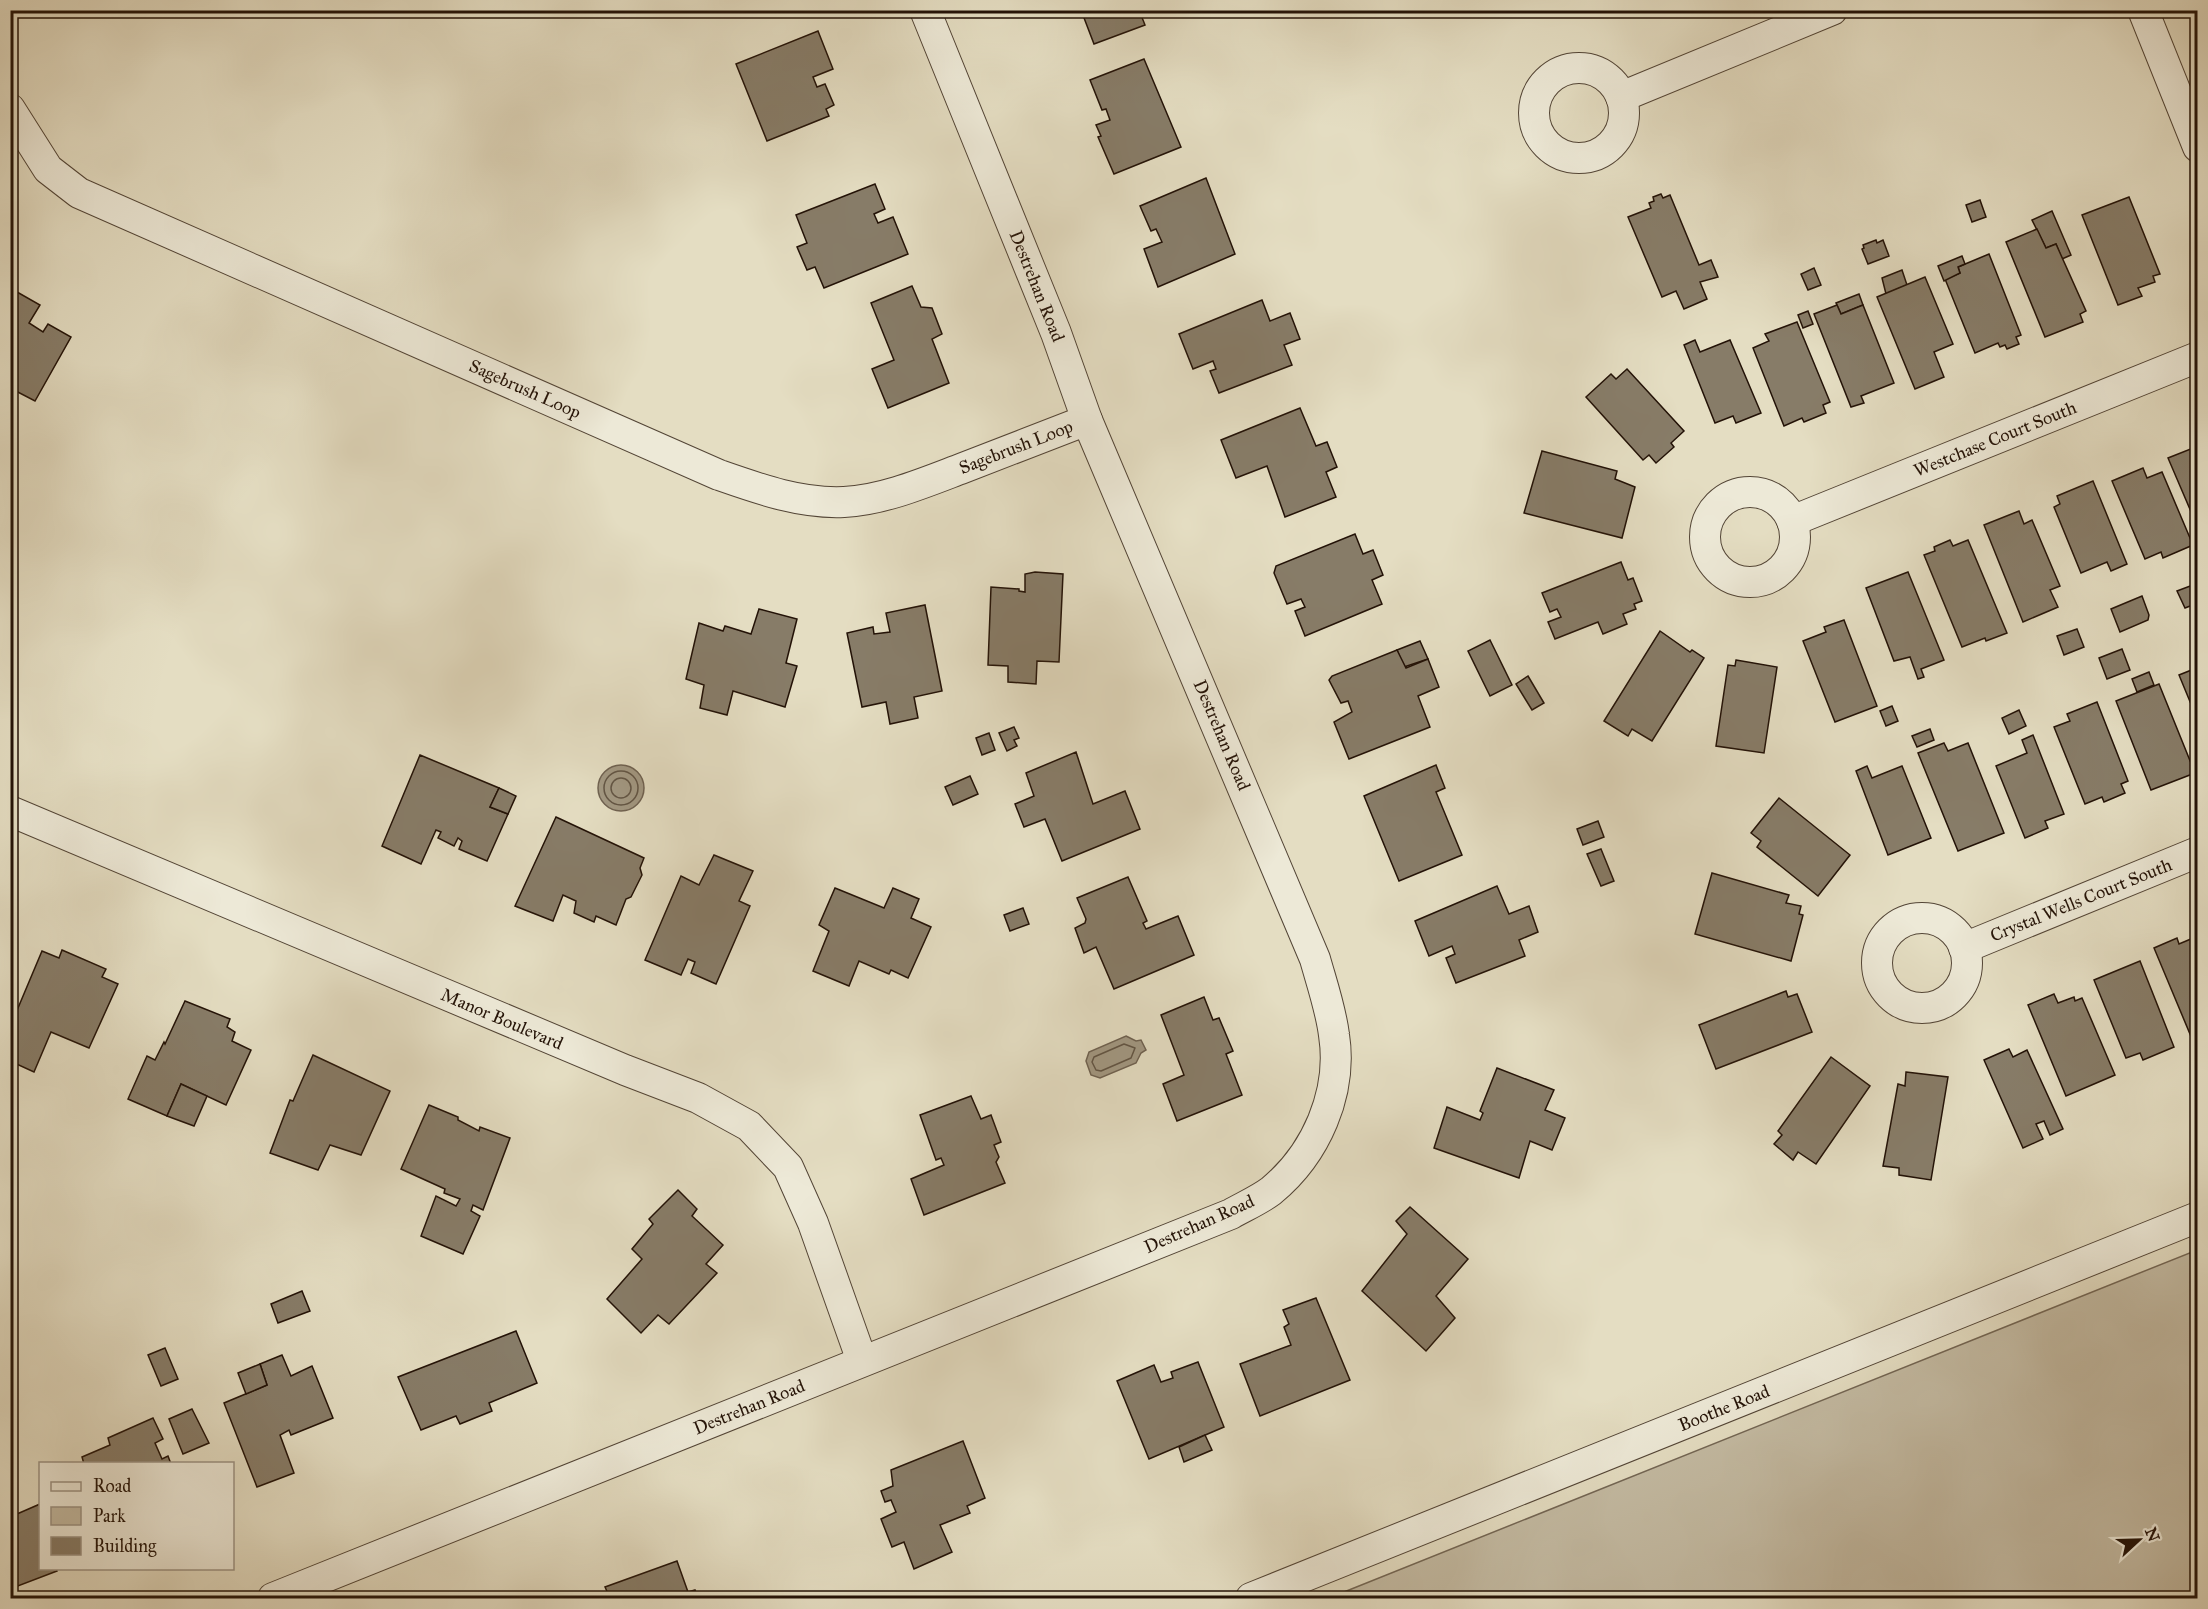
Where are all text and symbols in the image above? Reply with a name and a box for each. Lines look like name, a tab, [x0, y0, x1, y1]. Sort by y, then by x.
street label: Destrehan Road	[1005, 227, 1069, 345]
street label: Sagebrush Loop	[465, 355, 584, 424]
street label: Westchase Court South	[1910, 396, 2080, 482]
street label: Sagebrush Loop	[956, 415, 1076, 480]
street label: Destrehan Road	[1189, 676, 1255, 794]
street label: Crystal Wells Court South	[1987, 853, 2175, 947]
street label: Manor Boulevard	[438, 983, 566, 1055]
street label: Destrehan Road	[1140, 1190, 1258, 1258]
street label: Destrehan Road	[690, 1375, 808, 1439]
street label: Boothe Road	[1675, 1380, 1773, 1436]
legend	[39, 1462, 234, 1570]
text: Road	[93, 1475, 131, 1497]
text: Park	[93, 1505, 126, 1527]
north arrow	[2109, 1510, 2169, 1570]
text: N	[2141, 1525, 2164, 1545]
text: Building	[93, 1535, 157, 1558]

